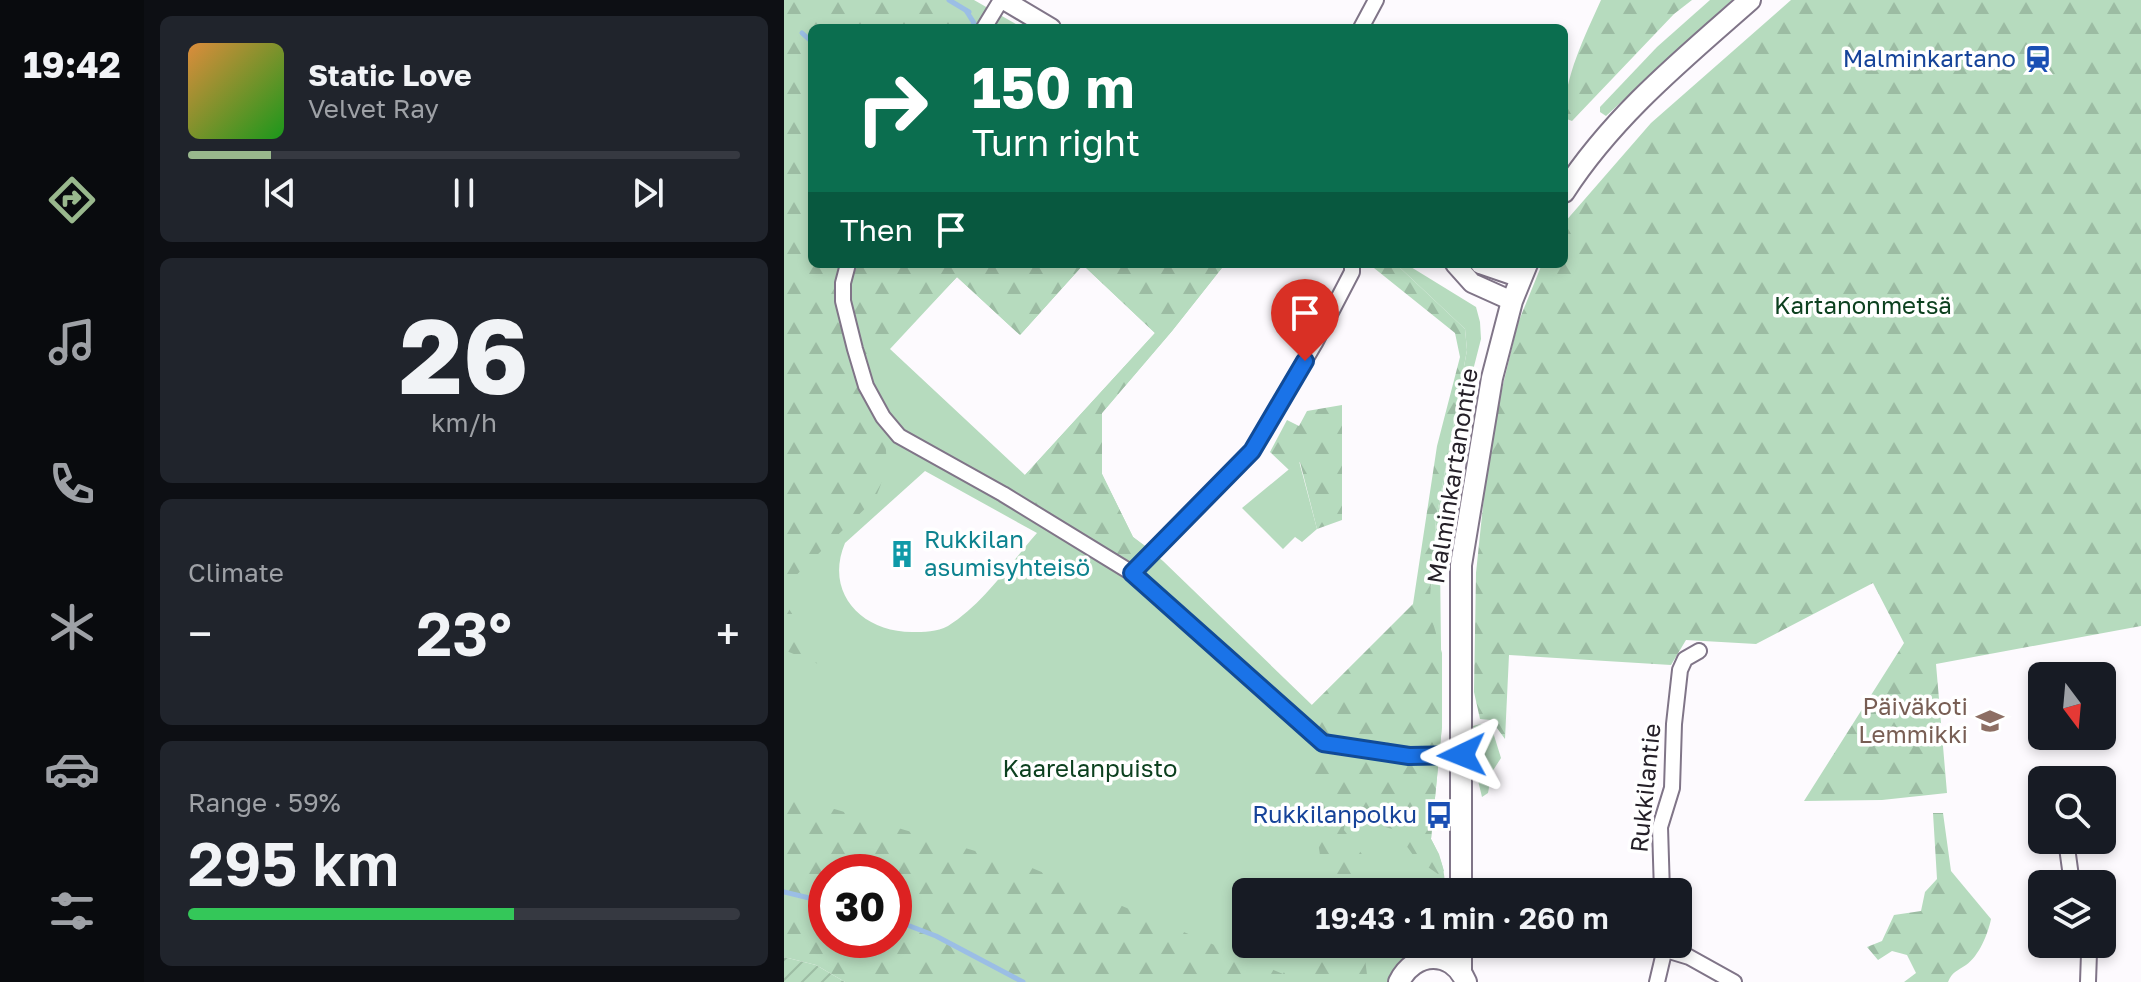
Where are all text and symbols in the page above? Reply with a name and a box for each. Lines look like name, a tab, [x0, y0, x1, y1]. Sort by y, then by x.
text: 19:42	[23, 43, 121, 86]
place label: Malminkartano	[1843, 43, 2016, 72]
station icon: Malminkartano	[2023, 44, 2053, 74]
text: 150 m	[972, 53, 1134, 120]
icon: right	[840, 56, 944, 160]
text: Static Love	[308, 57, 472, 93]
text: Velvet Ray	[308, 93, 439, 124]
text: Turn right	[972, 121, 1140, 164]
icon: previous	[258, 171, 302, 215]
icon: pause	[442, 171, 486, 215]
icon: next	[626, 171, 670, 215]
icon: directions	[44, 172, 100, 228]
icon: arrive	[929, 208, 973, 252]
text: Then	[840, 212, 913, 248]
pin	[1271, 279, 1339, 361]
park label: Kartanonmetsä	[1774, 290, 1952, 319]
icon: arrive	[1283, 291, 1327, 335]
text: 26	[399, 292, 529, 417]
icon: music	[44, 314, 100, 370]
street label: Malminkartanontie	[1420, 366, 1483, 586]
text: km/h	[431, 407, 497, 438]
icon: phone	[44, 456, 100, 512]
place label: Rukkilan asumisyhteisö	[924, 524, 1090, 581]
building icon: Rukkilan asumisyhteisö	[887, 539, 917, 569]
text: Climate	[188, 557, 284, 588]
text: 23°	[416, 597, 512, 669]
icon: climate	[44, 599, 100, 655]
text: −	[188, 607, 212, 660]
text: +	[716, 607, 740, 660]
north arrow	[2028, 662, 2116, 750]
map controls	[2028, 662, 2116, 958]
place label: Päiväkoti Lemmikki	[1858, 691, 1968, 748]
school or university icon: Päiväkoti Lemmikki	[1975, 706, 2005, 736]
position arrow	[1420, 713, 1504, 797]
street label: Rukkilantie	[1623, 722, 1666, 854]
icon: car	[44, 741, 100, 797]
park label: Kaarelanpuisto	[1003, 753, 1177, 782]
button: search	[2028, 766, 2116, 854]
text: Range · 59%	[188, 787, 341, 818]
place label: Rukkilanpolku	[1252, 799, 1417, 828]
bus stop icon: Rukkilanpolku	[1424, 800, 1454, 830]
text: 295 km	[188, 827, 399, 899]
speed limit sign: 30	[808, 854, 912, 958]
button: layers	[2028, 870, 2116, 958]
icon: filters	[44, 883, 100, 939]
text: 19:43 · 1 min · 260 m	[1315, 900, 1609, 936]

